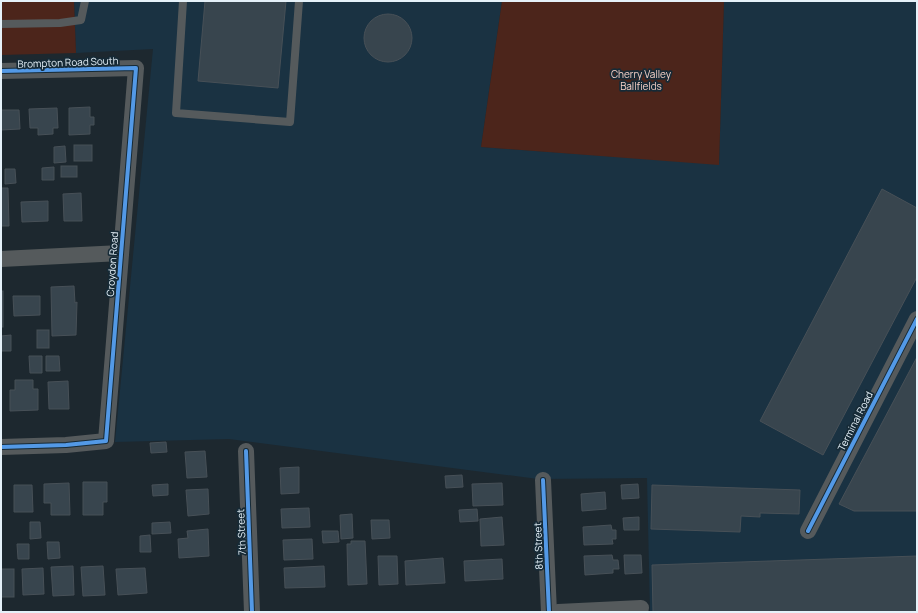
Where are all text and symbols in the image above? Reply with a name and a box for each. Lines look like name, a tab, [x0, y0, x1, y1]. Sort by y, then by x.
street label: Brompton Road South	[17, 53, 119, 71]
park label: Cherry Valley Ballfields	[611, 67, 672, 93]
street label: Croydon Road	[103, 231, 121, 297]
street label: Terminal Road	[834, 389, 876, 453]
street label: 7th Street	[233, 509, 249, 555]
street label: 8th Street	[530, 522, 546, 570]

